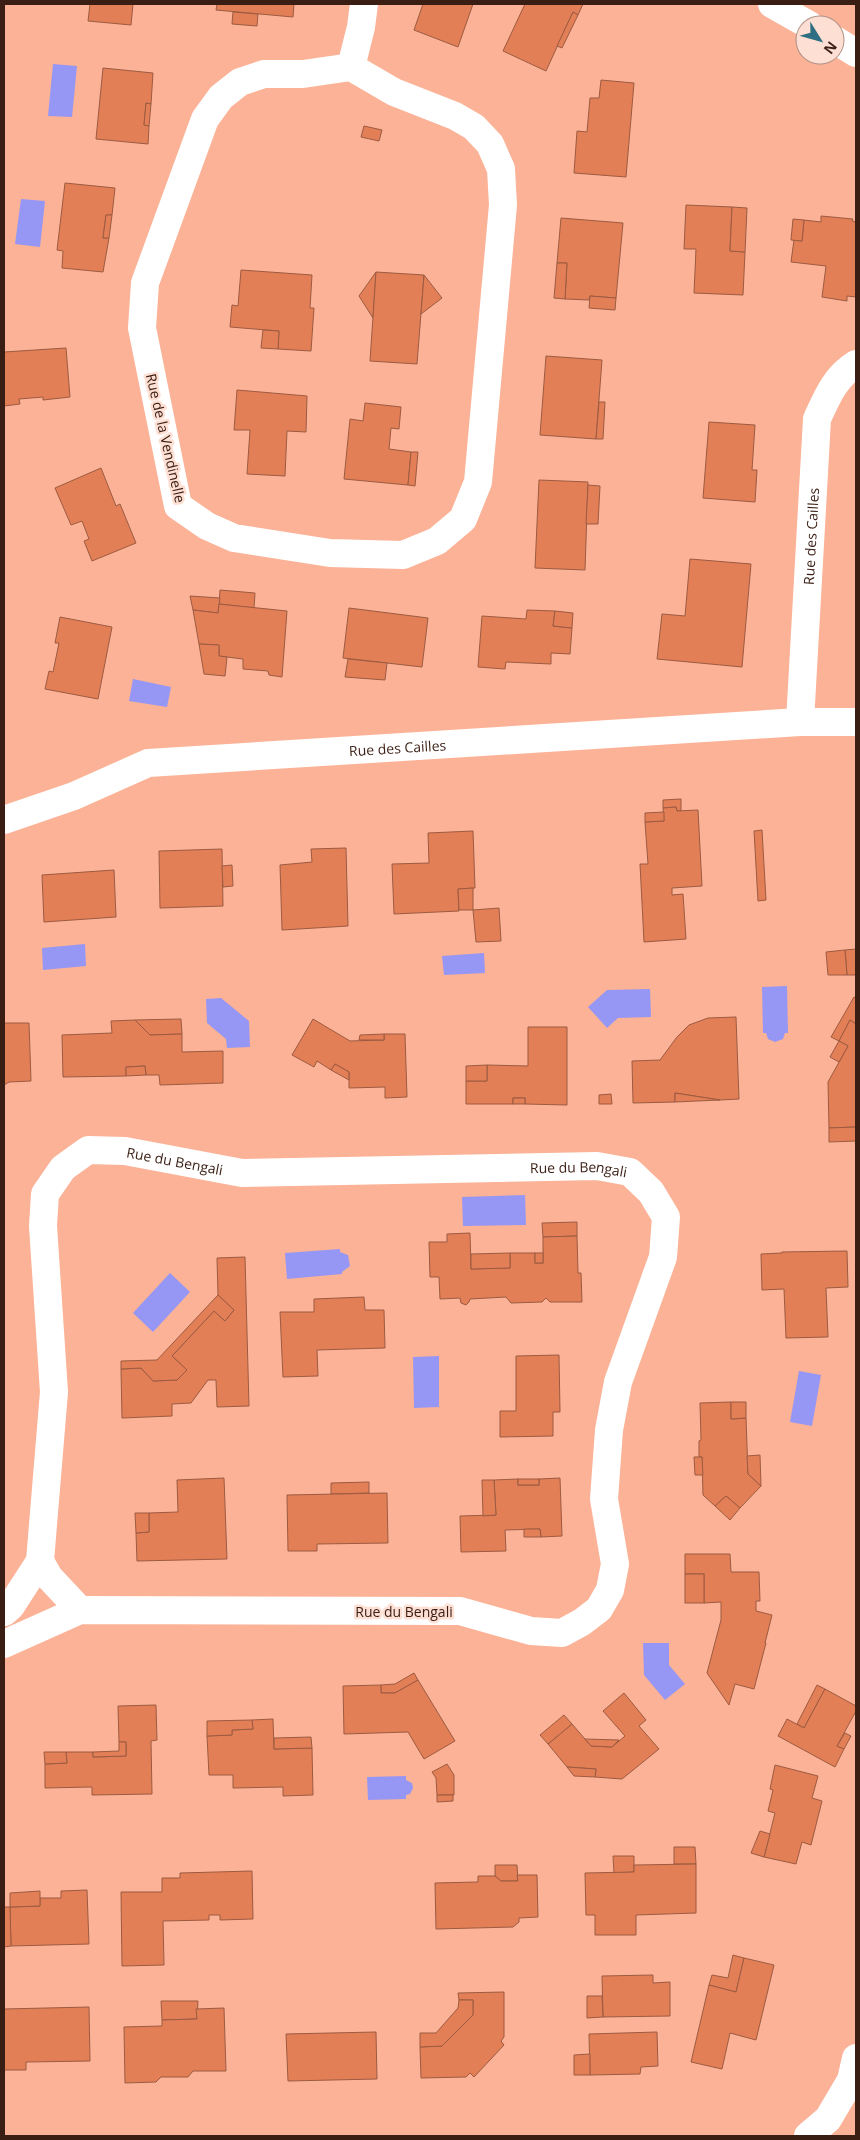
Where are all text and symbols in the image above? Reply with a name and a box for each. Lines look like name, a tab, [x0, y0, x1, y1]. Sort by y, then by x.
north arrow	[795, 15, 845, 65]
text: N	[820, 38, 842, 58]
street label: Rue de la Vendinelle	[142, 372, 190, 505]
street label: Rue des Cailles	[798, 487, 823, 585]
street label: Rue des Cailles	[348, 735, 447, 760]
street label: Rue du Bengali	[125, 1142, 225, 1179]
street label: Rue du Bengali	[530, 1157, 629, 1181]
street label: Rue du Bengali	[355, 1602, 453, 1621]

